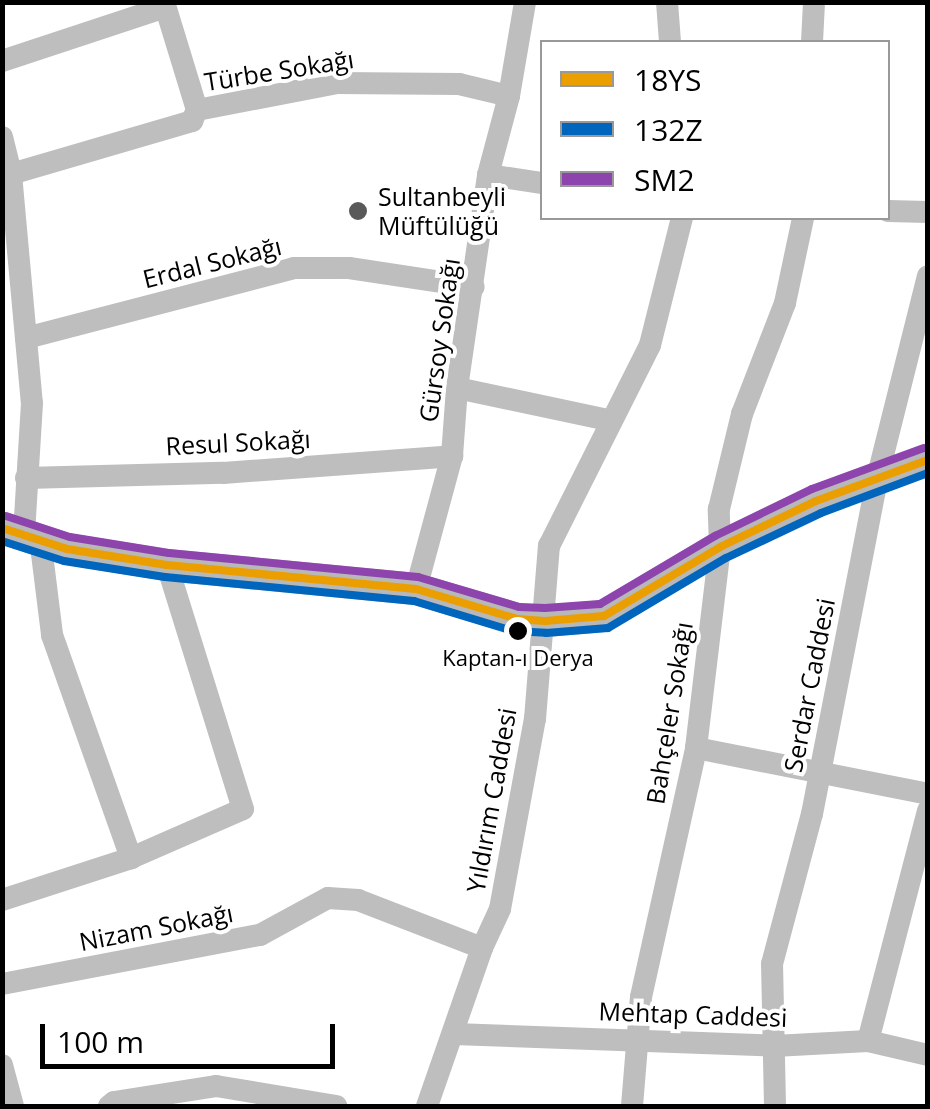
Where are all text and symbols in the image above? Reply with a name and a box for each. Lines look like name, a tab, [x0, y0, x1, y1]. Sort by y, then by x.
legend	[540, 40, 890, 220]
street label: Türbe Sokağı	[202, 43, 356, 97]
text: 18YS	[634, 59, 702, 100]
text: 132Z	[634, 109, 703, 150]
text: SM2	[634, 159, 695, 200]
place label: Sultanbeyli Müftülüğü	[378, 182, 506, 241]
marker: Sultanbeyli Müftülüğü	[347, 200, 369, 222]
street label: Erdal Sokağı	[140, 230, 284, 294]
street label: Gürsoy Sokağı	[413, 256, 465, 424]
street label: Resul Sokağı	[165, 423, 311, 461]
street label: Serdar Caddesi	[777, 596, 841, 774]
street label: Bahçeler Sokağı	[640, 620, 698, 806]
marker: Kaptan-ı Derya	[508, 621, 528, 641]
place label: Kaptan-ı Derya	[442, 645, 594, 671]
street label: Yıldırım Caddesi	[460, 705, 522, 895]
street label: Nizam Sokağı	[77, 897, 235, 957]
street label: Mehtap Caddesi	[598, 996, 788, 1032]
scale bar	[45, 1004, 340, 1066]
text: 100 m	[57, 1021, 144, 1062]

